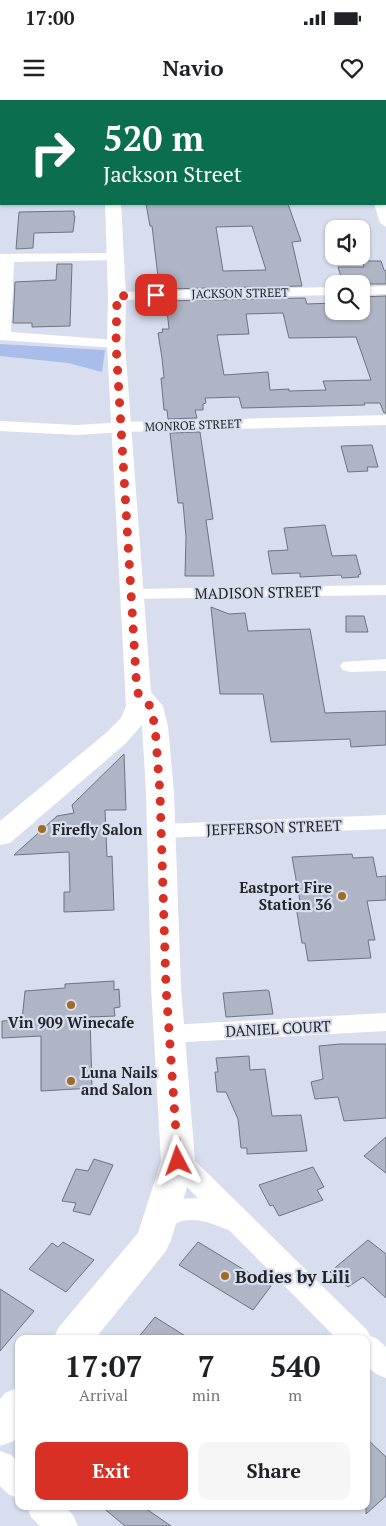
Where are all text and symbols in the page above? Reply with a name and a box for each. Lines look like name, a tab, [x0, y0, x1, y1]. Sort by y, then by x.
text: 17:00	[25, 5, 74, 30]
text: Navio	[162, 53, 224, 82]
icon: menu	[20, 54, 48, 82]
icon: heart	[338, 54, 366, 82]
text: 520 m	[103, 115, 204, 161]
icon: right	[20, 120, 85, 185]
text: Jackson Street	[103, 159, 242, 188]
map controls	[325, 220, 370, 320]
button: sound	[325, 220, 370, 265]
pin	[135, 274, 177, 316]
button: search	[325, 275, 370, 320]
icon: arrive	[142, 281, 170, 309]
street label: JACKSON STREET	[191, 285, 289, 301]
street label: MONROE STREET	[144, 416, 242, 434]
street label: MADISON STREET	[195, 581, 321, 603]
street label: JEFFERSON STREET	[206, 815, 342, 839]
place label: Firefly Salon	[52, 819, 143, 839]
marker: Firefly Salon	[36, 823, 48, 835]
place label: Eastport Fire Station 36	[239, 877, 333, 914]
marker: Eastport Fire Station 36	[336, 890, 348, 902]
marker: Vin 909 Winecafe	[65, 999, 77, 1011]
place label: Vin 909 Winecafe	[8, 1012, 134, 1032]
street label: DANIEL COURT	[225, 1015, 331, 1041]
place label: Luna Nails and Salon	[81, 1062, 158, 1099]
marker: Luna Nails and Salon	[65, 1075, 77, 1087]
position arrow	[151, 1134, 203, 1186]
place label: Bodies by Lili	[235, 1264, 350, 1288]
marker: Bodies by Lili	[219, 1270, 231, 1282]
text: 17:07	[64, 1346, 143, 1386]
text: 7	[198, 1346, 215, 1386]
text: 540	[270, 1346, 321, 1386]
text: Arrival	[79, 1384, 128, 1406]
text: min	[192, 1384, 220, 1406]
text: m	[288, 1384, 302, 1406]
button: Exit	[35, 1442, 188, 1500]
button: Share	[198, 1442, 350, 1500]

